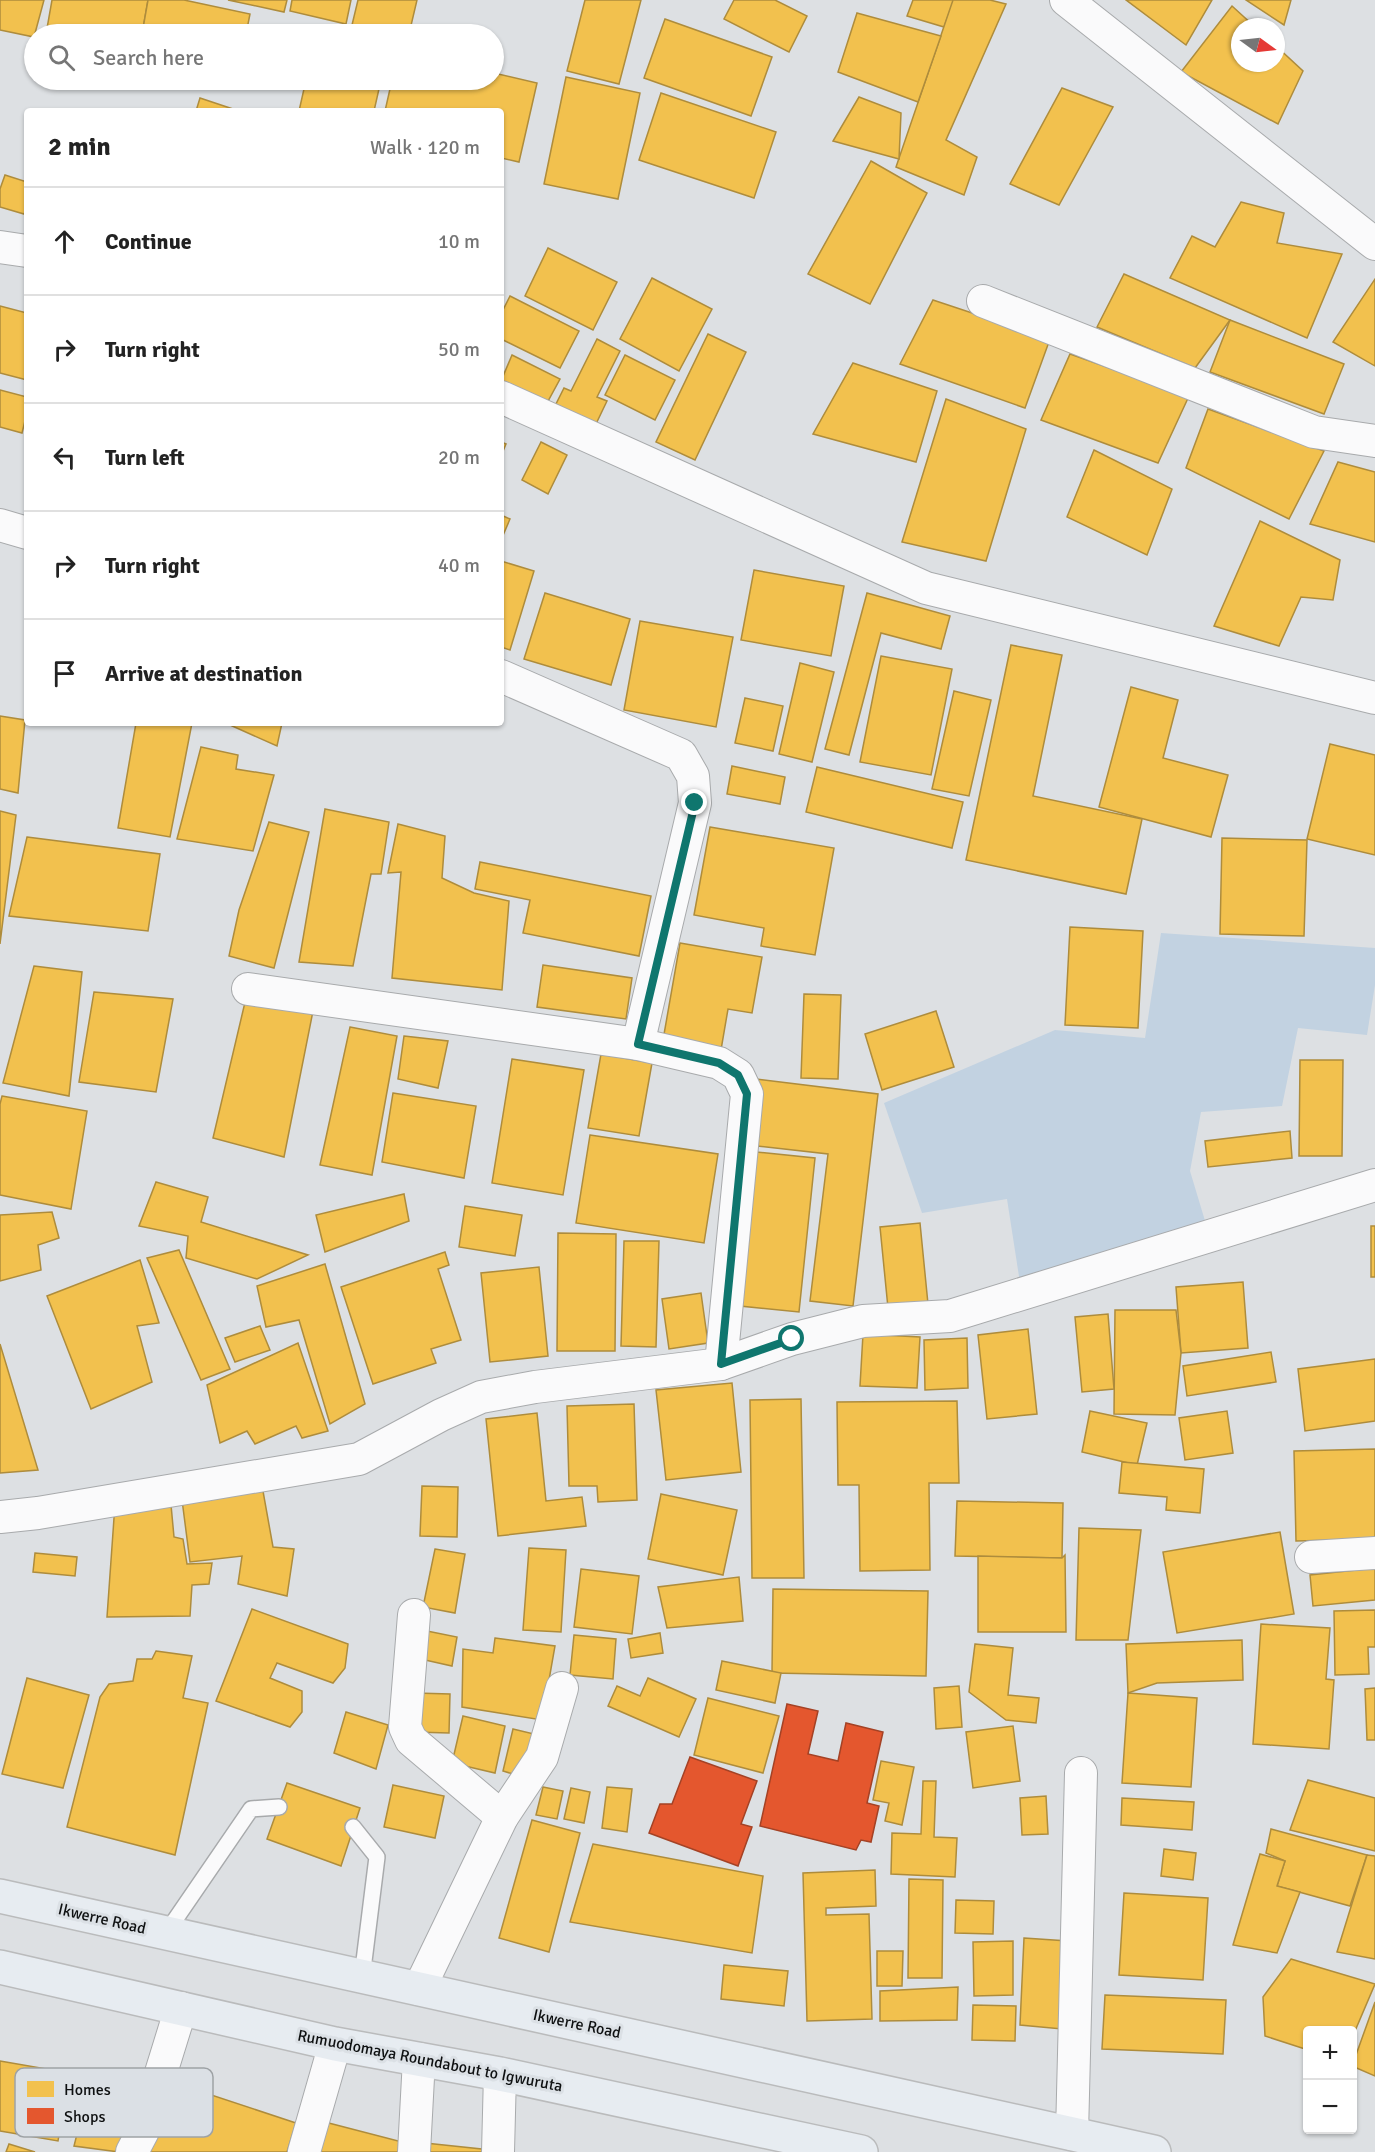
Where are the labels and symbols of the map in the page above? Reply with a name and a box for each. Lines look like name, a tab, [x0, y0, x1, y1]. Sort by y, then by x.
north arrow	[1231, 18, 1285, 72]
route end	[681, 789, 707, 815]
route start	[778, 1325, 804, 1351]
street label: Ikwerre Road	[56, 1899, 148, 1939]
street label: Ikwerre Road	[531, 2005, 623, 2043]
street label: Rumuodomaya Roundabout to Igwuruta	[296, 2025, 564, 2097]
legend	[15, 2068, 213, 2137]
text: Homes	[64, 2080, 111, 2100]
text: Shops	[64, 2107, 105, 2127]

